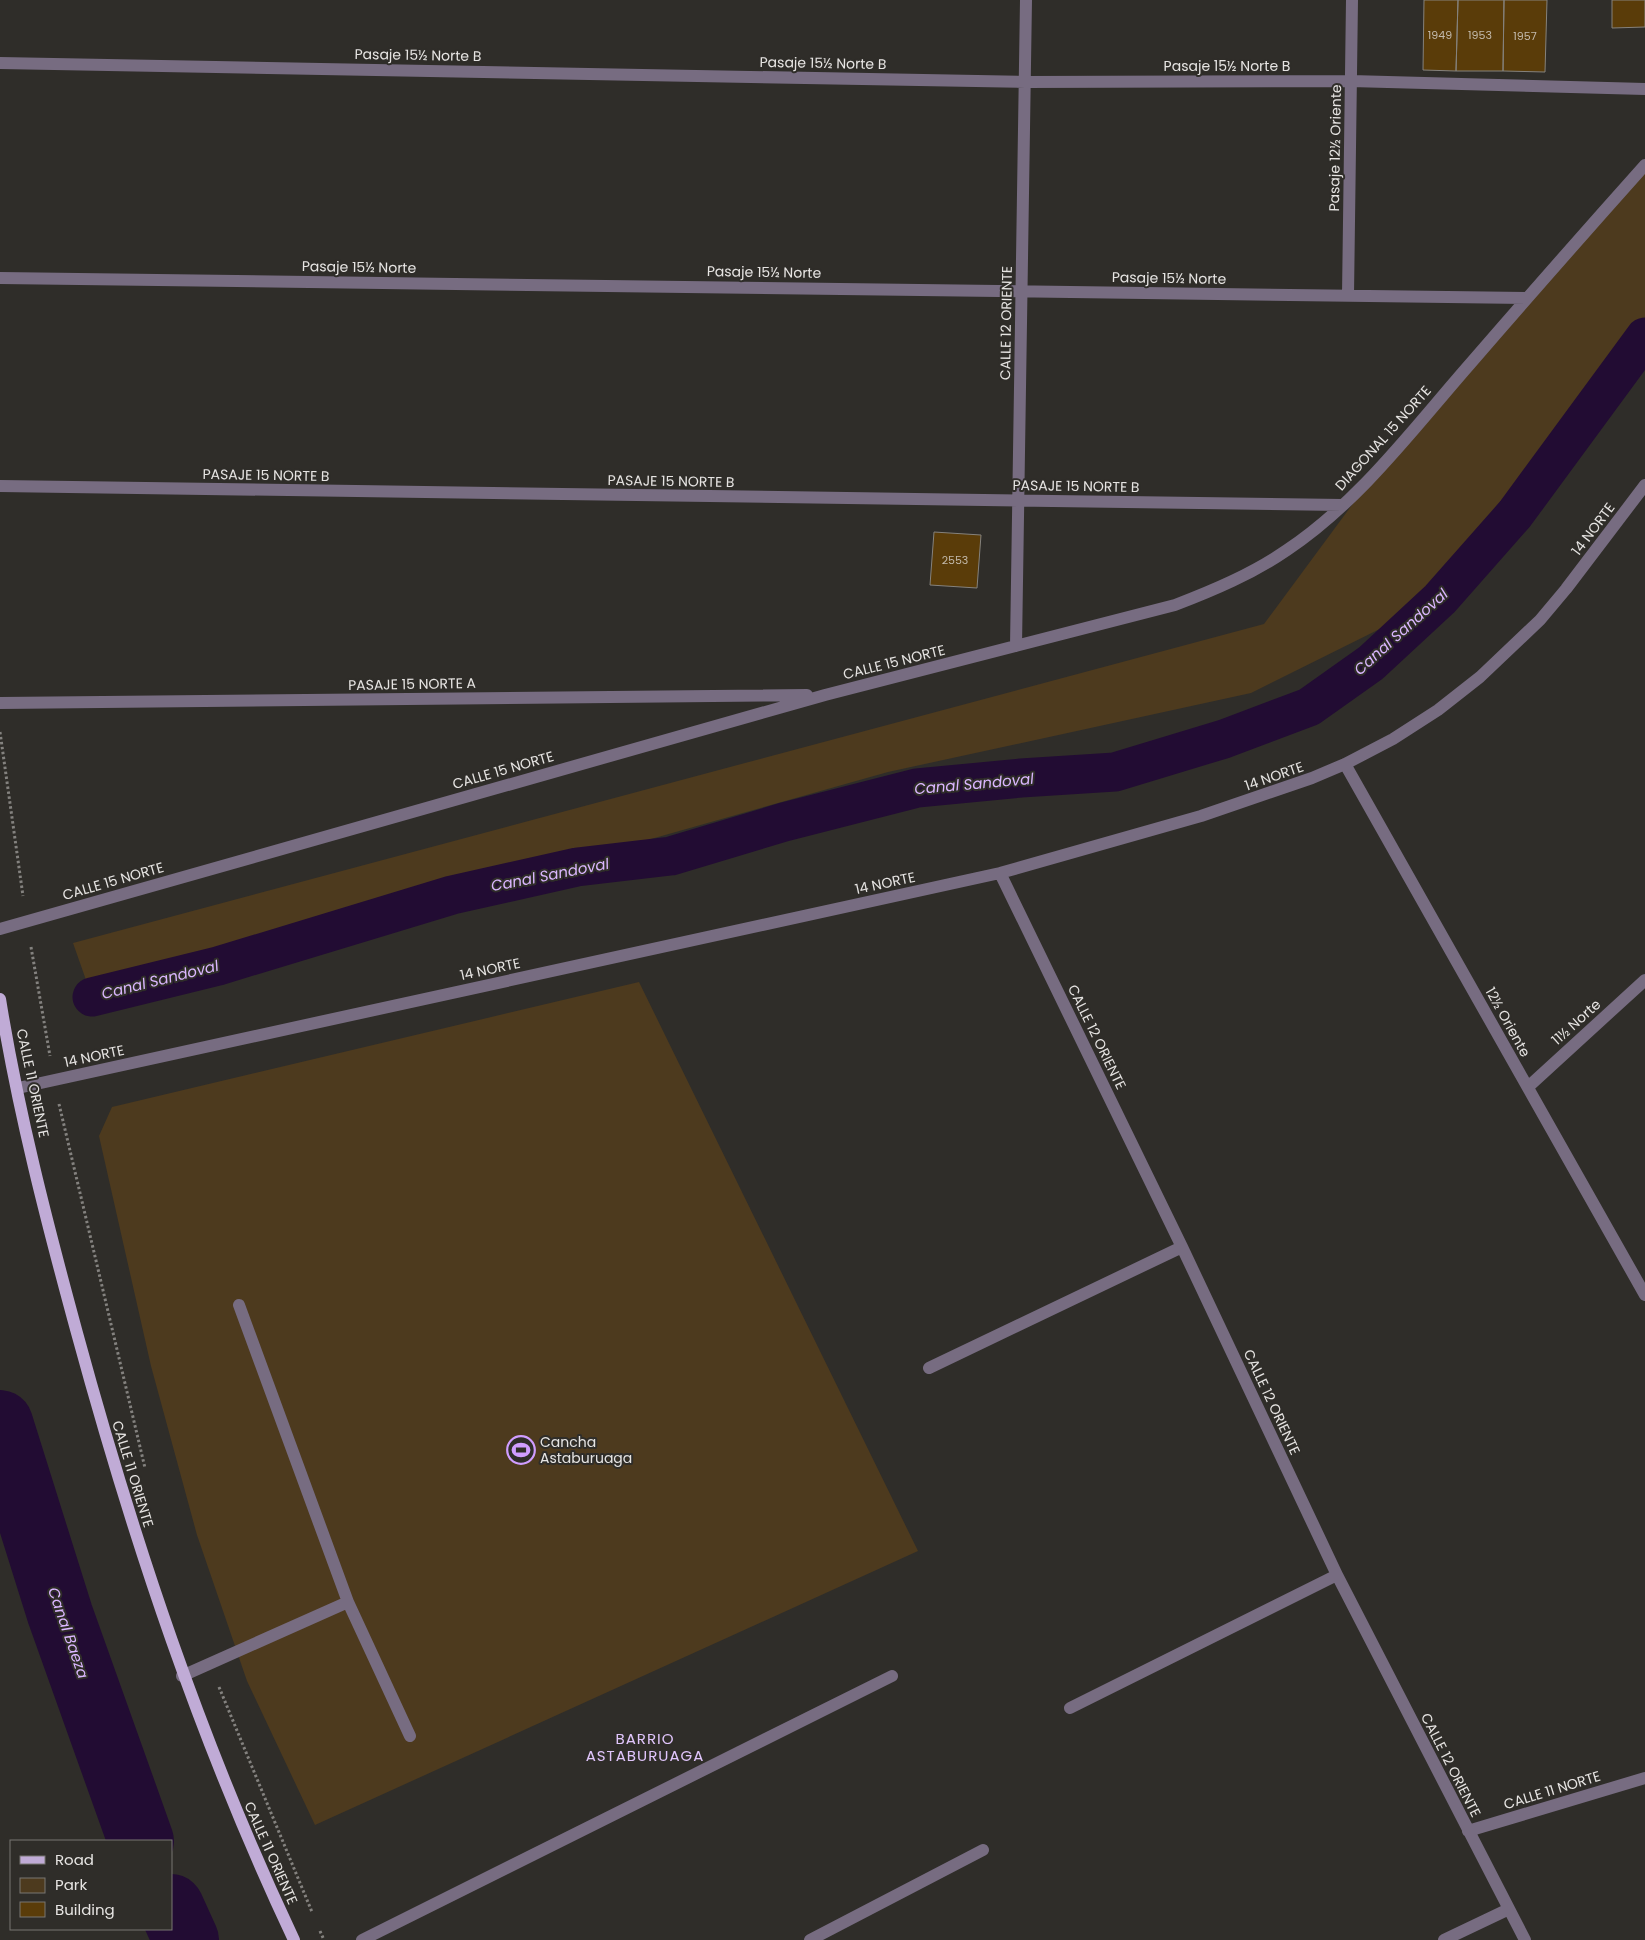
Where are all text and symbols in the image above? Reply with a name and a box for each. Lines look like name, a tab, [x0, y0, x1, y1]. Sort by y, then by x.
house number: 1949	[1428, 27, 1452, 43]
house number: 1953	[1468, 27, 1492, 43]
house number: 1957	[1513, 28, 1537, 44]
street label: Pasaje 15½ Norte B	[354, 44, 482, 66]
street label: Pasaje 15½ Norte B	[759, 52, 887, 74]
street label: Pasaje 15½ Norte B	[1164, 56, 1290, 76]
street label: Pasaje 12½ Oriente	[1324, 84, 1346, 212]
street label: Pasaje 15½ Norte	[302, 256, 417, 278]
street label: Pasaje 15½ Norte	[707, 261, 822, 283]
street label: CALLE 12 ORIENTE	[995, 266, 1017, 380]
street label: Pasaje 15½ Norte	[1112, 267, 1227, 289]
street label: DIAGONAL 15 NORTE	[1330, 381, 1436, 495]
street label: PASAJE 15 NORTE B	[202, 464, 330, 486]
street label: PASAJE 15 NORTE B	[607, 470, 735, 492]
street label: PASAJE 15 NORTE B	[1012, 475, 1140, 497]
street label: 14 NORTE	[1567, 499, 1619, 559]
house number: 2553	[942, 552, 968, 568]
water label: Canal Sandoval	[1349, 583, 1453, 680]
street label: CALLE 15 NORTE	[841, 640, 947, 684]
street label: PASAJE 15 NORTE A	[348, 673, 476, 695]
street label: CALLE 15 NORTE	[450, 746, 556, 794]
street label: 14 NORTE	[1242, 757, 1306, 795]
water label: Canal Sandoval	[913, 768, 1035, 799]
water label: Canal Sandoval	[489, 853, 611, 896]
street label: CALLE 15 NORTE	[60, 857, 166, 905]
street label: 14 NORTE	[853, 867, 917, 899]
street label: 14 NORTE	[458, 953, 522, 985]
water label: Canal Sandoval	[99, 955, 221, 1004]
street label: CALLE 12 ORIENTE	[1063, 981, 1131, 1093]
street label: 12½ Oriente	[1481, 984, 1536, 1061]
street label: 11½ Norte	[1547, 994, 1605, 1049]
street label: CALLE 11 ORIENTE	[12, 1027, 54, 1139]
street label: 14 NORTE	[62, 1040, 126, 1072]
street label: CALLE 12 ORIENTE	[1239, 1346, 1305, 1458]
street label: CALLE 11 ORIENTE	[107, 1418, 159, 1530]
place label: Cancha Astaburuaga	[540, 1432, 632, 1468]
sports icon: Cancha Astaburuaga	[506, 1435, 536, 1465]
water label: Canal Baeza	[43, 1584, 94, 1681]
street label: CALLE 12 ORIENTE	[1416, 1710, 1486, 1820]
district label: BARRIO ASTABURUAGA	[586, 1728, 704, 1766]
street label: CALLE 11 NORTE	[1501, 1766, 1603, 1814]
street label: CALLE 11 ORIENTE	[239, 1798, 303, 1908]
legend	[10, 1840, 172, 1930]
text: Road	[55, 1849, 94, 1870]
text: Park	[55, 1874, 87, 1895]
text: Building	[55, 1899, 115, 1920]

